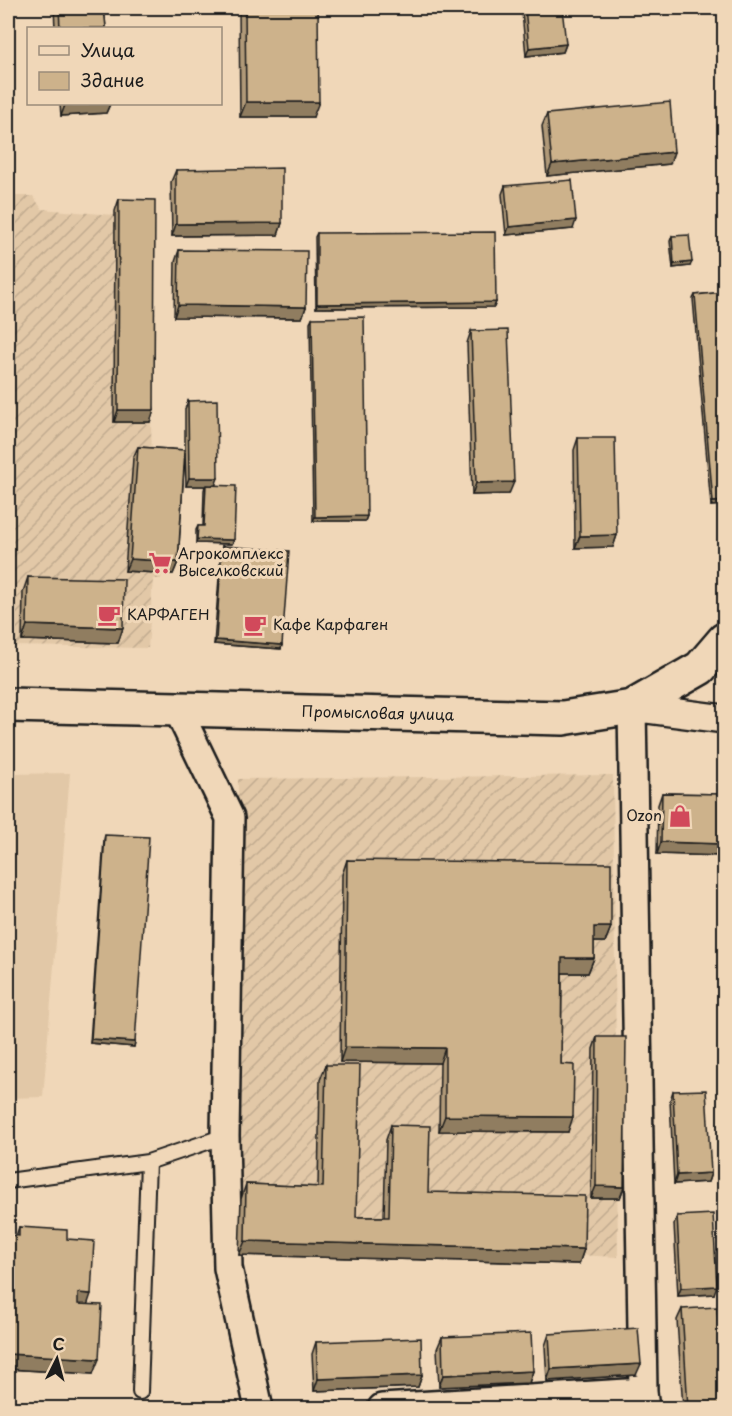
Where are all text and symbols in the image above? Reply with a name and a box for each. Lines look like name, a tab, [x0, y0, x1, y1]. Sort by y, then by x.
legend	[27, 27, 222, 105]
text: Улица	[81, 36, 135, 63]
text: Здание	[81, 66, 144, 93]
place label: Агрокомплекс Выселковский	[178, 541, 284, 581]
supermarket icon: Агрокомплекс Выселковский	[147, 550, 173, 576]
cafe icon: КАРФАГЕН	[96, 602, 122, 628]
place label: КАРФАГЕН	[127, 602, 210, 625]
cafe icon: Кафе Карфаген	[242, 612, 268, 638]
place label: Кафе Карфаген	[273, 612, 388, 635]
street label: Промысловая улица	[301, 699, 455, 725]
place label: Ozon	[626, 803, 662, 826]
shop icon: Ozon	[667, 803, 693, 829]
north arrow	[27, 1329, 87, 1389]
text: С	[51, 1331, 66, 1356]

